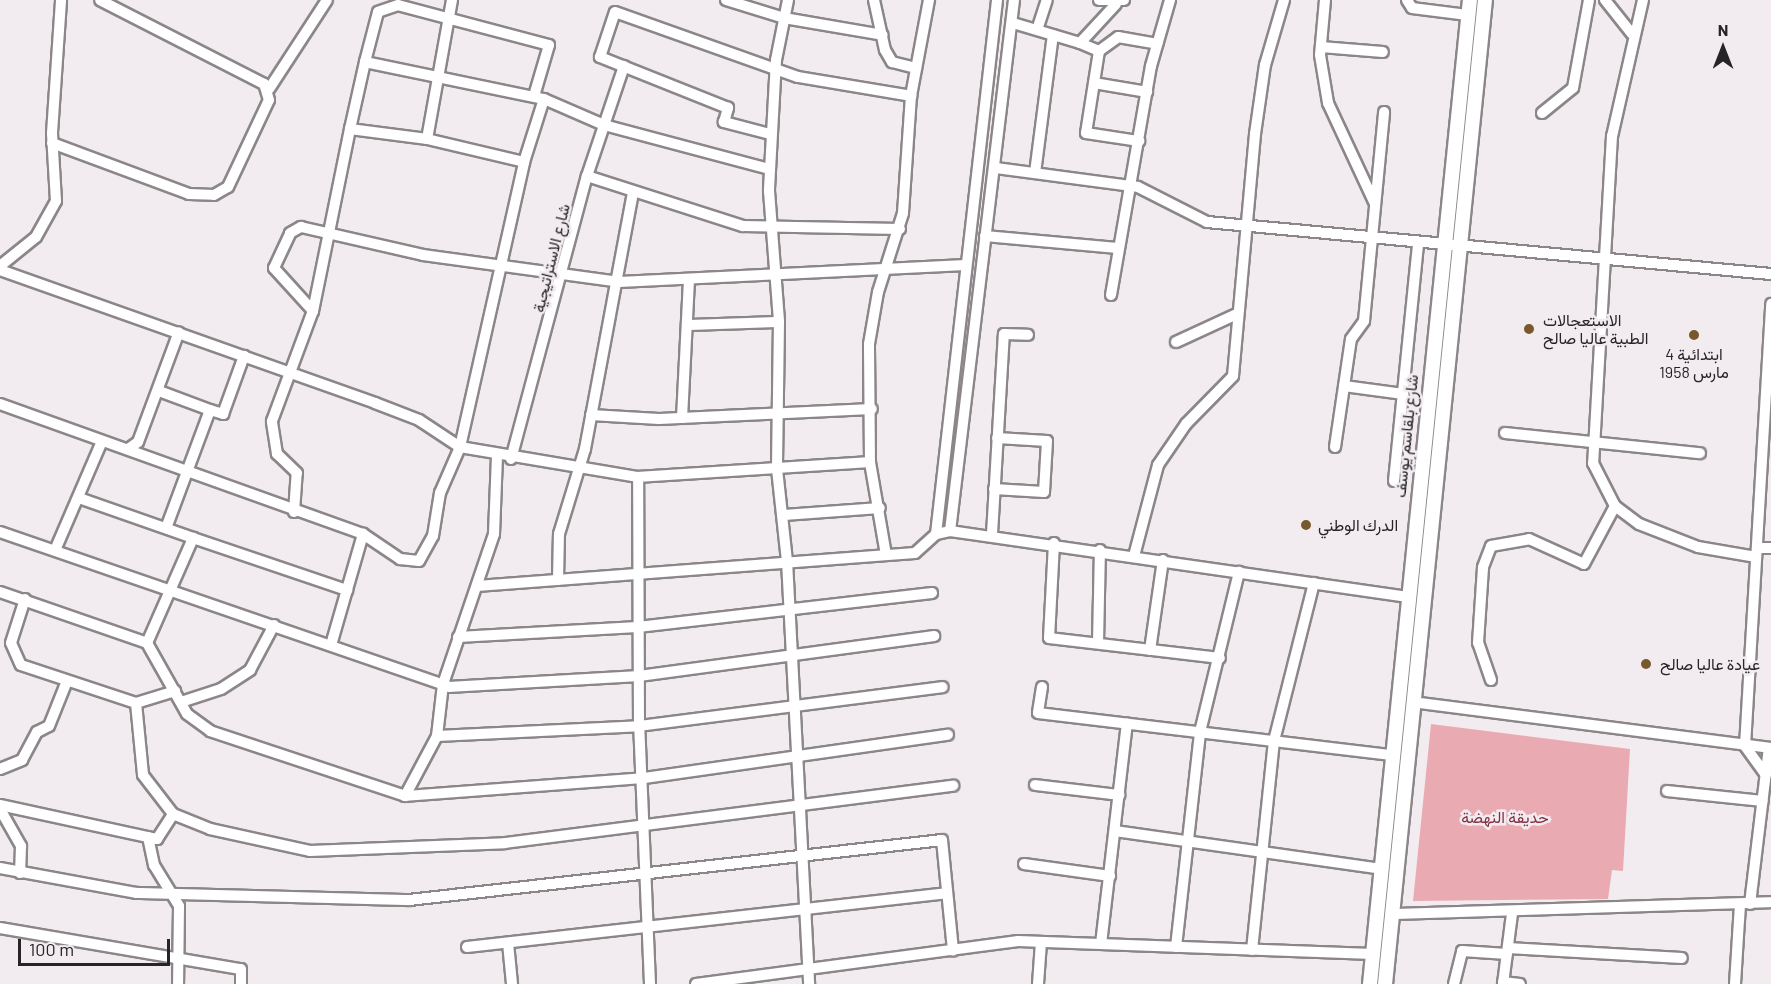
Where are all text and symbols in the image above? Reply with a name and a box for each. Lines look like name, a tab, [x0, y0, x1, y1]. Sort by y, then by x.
north arrow	[1693, 18, 1753, 78]
text: N	[1718, 20, 1728, 39]
street label: شارع الاستراتيجية	[528, 202, 574, 314]
place label: الاستعجالات الطبية عاليا صالح	[1543, 310, 1648, 348]
marker: الاستعجالات الطبية عاليا صالح	[1520, 320, 1538, 338]
marker: ابتدائية 4 مارس 1958	[1687, 328, 1701, 342]
place label: ابتدائية 4 مارس 1958	[1659, 344, 1729, 382]
street label: شارع بلقاسم يوسف	[1390, 373, 1422, 499]
place label: الدرك الوطني	[1318, 515, 1398, 535]
marker: الدرك الوطني	[1299, 518, 1313, 532]
place label: عيادة عاليا صالح	[1660, 654, 1760, 674]
marker: عيادة عاليا صالح	[1637, 655, 1655, 673]
park label: حديقة النهضة	[1461, 807, 1549, 827]
scale bar	[21, 927, 172, 965]
text: 100 m	[29, 938, 74, 960]

